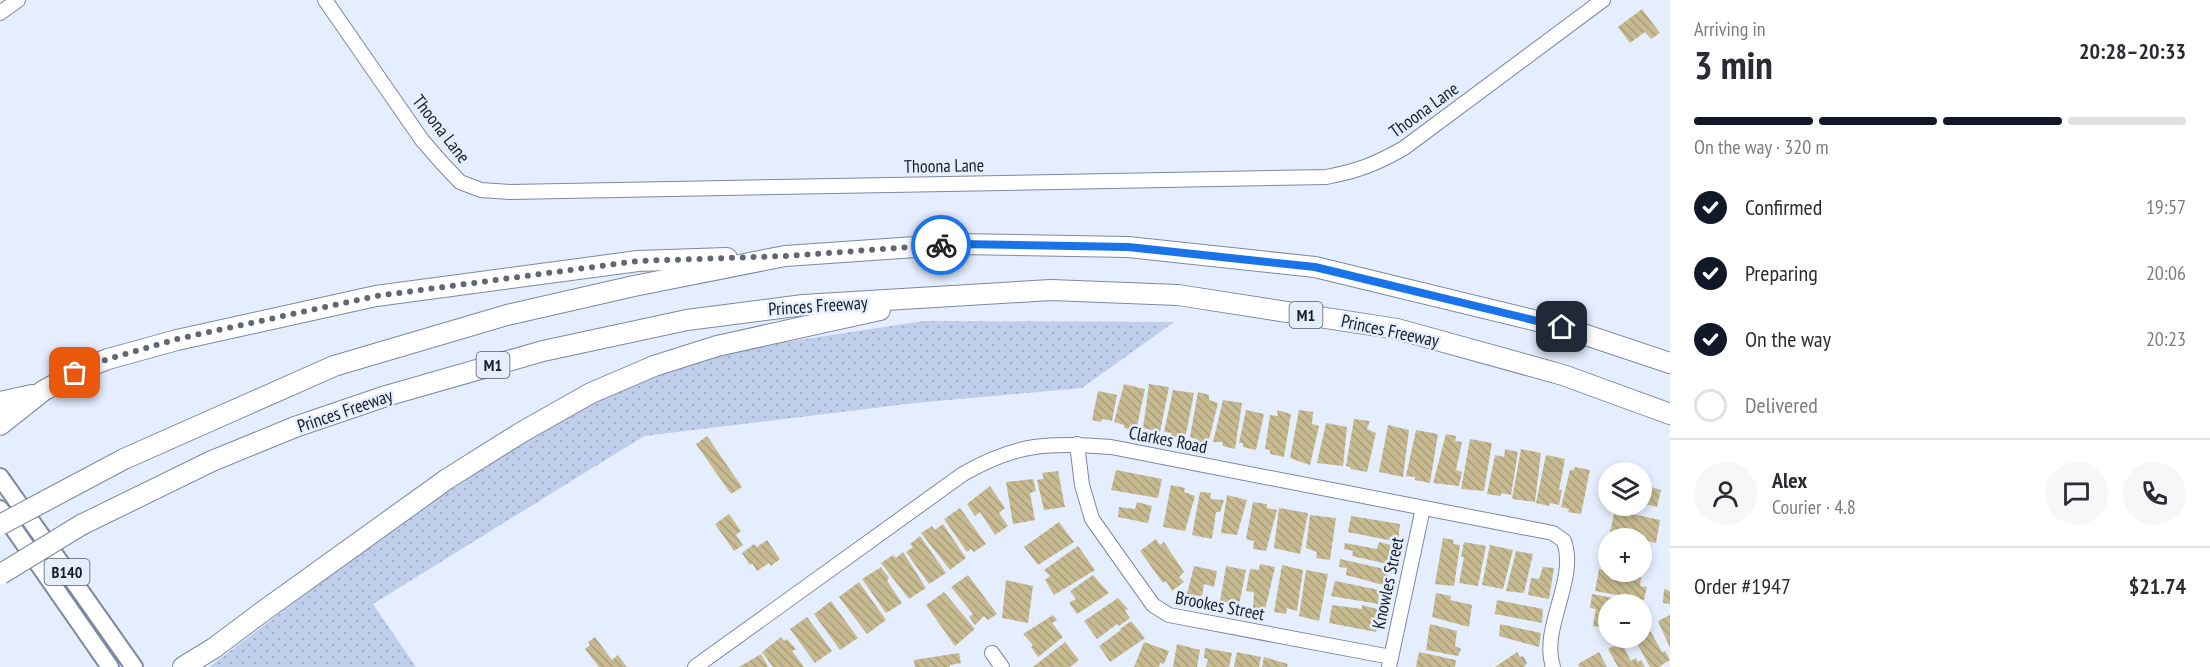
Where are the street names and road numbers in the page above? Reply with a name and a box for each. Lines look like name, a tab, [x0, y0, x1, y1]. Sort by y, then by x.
street label: Thoona Lane	[1385, 77, 1463, 142]
street label: Thoona Lane	[408, 90, 475, 167]
street label: Thoona Lane	[904, 153, 984, 178]
street label: Princes Freeway	[768, 291, 869, 320]
road number: M1	[1290, 302, 1322, 328]
street label: Princes Freeway	[1339, 309, 1441, 352]
road number: M1	[476, 352, 510, 378]
street label: Princes Freeway	[294, 383, 396, 438]
street label: Clarkes Road	[1127, 421, 1209, 458]
street label: Knowles Street	[1367, 535, 1408, 631]
road number: B140	[44, 559, 90, 585]
street label: Brookes Street	[1174, 586, 1267, 625]

